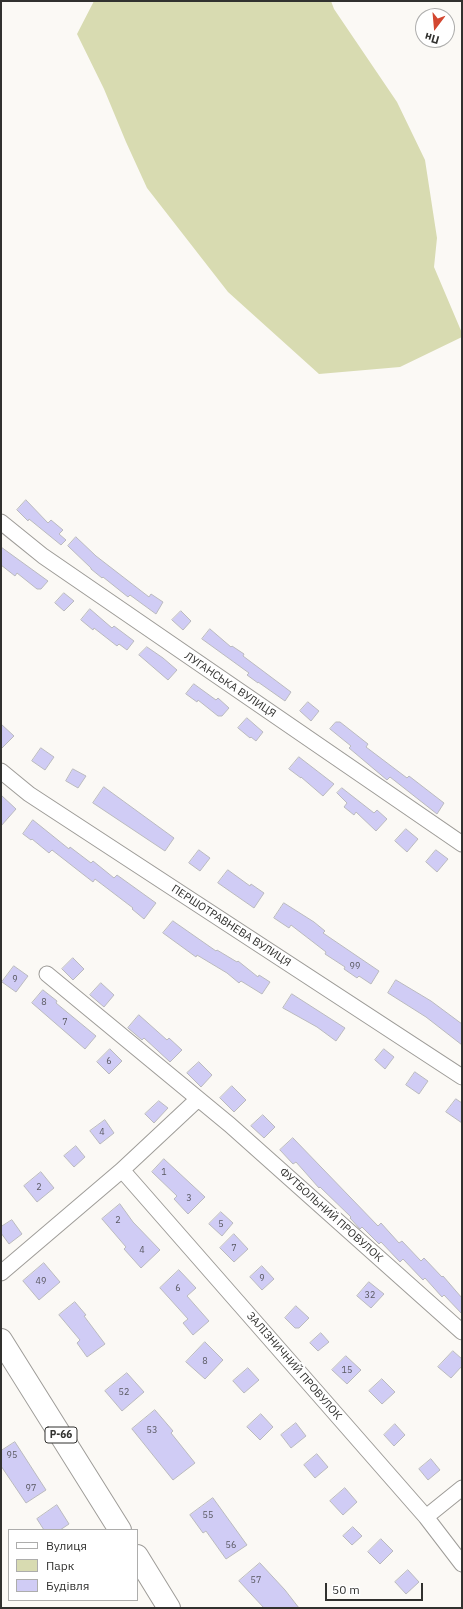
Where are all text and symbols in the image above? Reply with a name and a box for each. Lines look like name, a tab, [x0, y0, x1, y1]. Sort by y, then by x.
north arrow	[415, 8, 455, 48]
text: Пн	[423, 30, 441, 47]
street label: ЛУГАНСЬКА ВУЛИЦЯ	[182, 649, 278, 721]
street label: ПЕРШОТРАВНЕВА ВУЛИЦЯ	[169, 882, 293, 970]
house number: 99	[350, 961, 360, 971]
house number: 9	[12, 974, 18, 984]
house number: 8	[41, 997, 47, 1007]
house number: 7	[62, 1017, 68, 1027]
house number: 6	[106, 1056, 112, 1066]
house number: 4	[99, 1127, 105, 1137]
street label: ФУТБОЛЬНИЙ ПРОВУЛОК	[277, 1165, 385, 1265]
house number: 1	[161, 1167, 167, 1177]
house number: 2	[36, 1182, 42, 1192]
house number: 3	[186, 1193, 192, 1203]
house number: 2	[115, 1215, 121, 1225]
house number: 5	[218, 1219, 224, 1229]
house number: 7	[231, 1243, 237, 1253]
house number: 4	[139, 1245, 145, 1255]
house number: 9	[259, 1273, 265, 1283]
house number: 49	[36, 1276, 46, 1286]
house number: 6	[175, 1283, 181, 1293]
house number: 32	[365, 1290, 375, 1300]
street label: ЗАЛІЗНИЧНИЙ ПРОВУЛОК	[244, 1310, 344, 1422]
house number: 8	[202, 1356, 208, 1366]
house number: 15	[342, 1365, 352, 1375]
house number: 52	[119, 1387, 129, 1397]
house number: 53	[147, 1425, 157, 1435]
road number: Р-66	[45, 1427, 77, 1443]
house number: 95	[7, 1450, 17, 1460]
house number: 97	[26, 1483, 36, 1493]
house number: 55	[203, 1510, 213, 1520]
legend	[8, 1529, 138, 1601]
text: Вулиця	[46, 1538, 87, 1553]
house number: 56	[226, 1540, 236, 1550]
text: Парк	[46, 1558, 74, 1573]
house number: 57	[251, 1575, 261, 1585]
scale bar	[327, 1575, 425, 1601]
text: Будівля	[46, 1578, 89, 1593]
text: 50 m	[332, 1582, 360, 1597]

